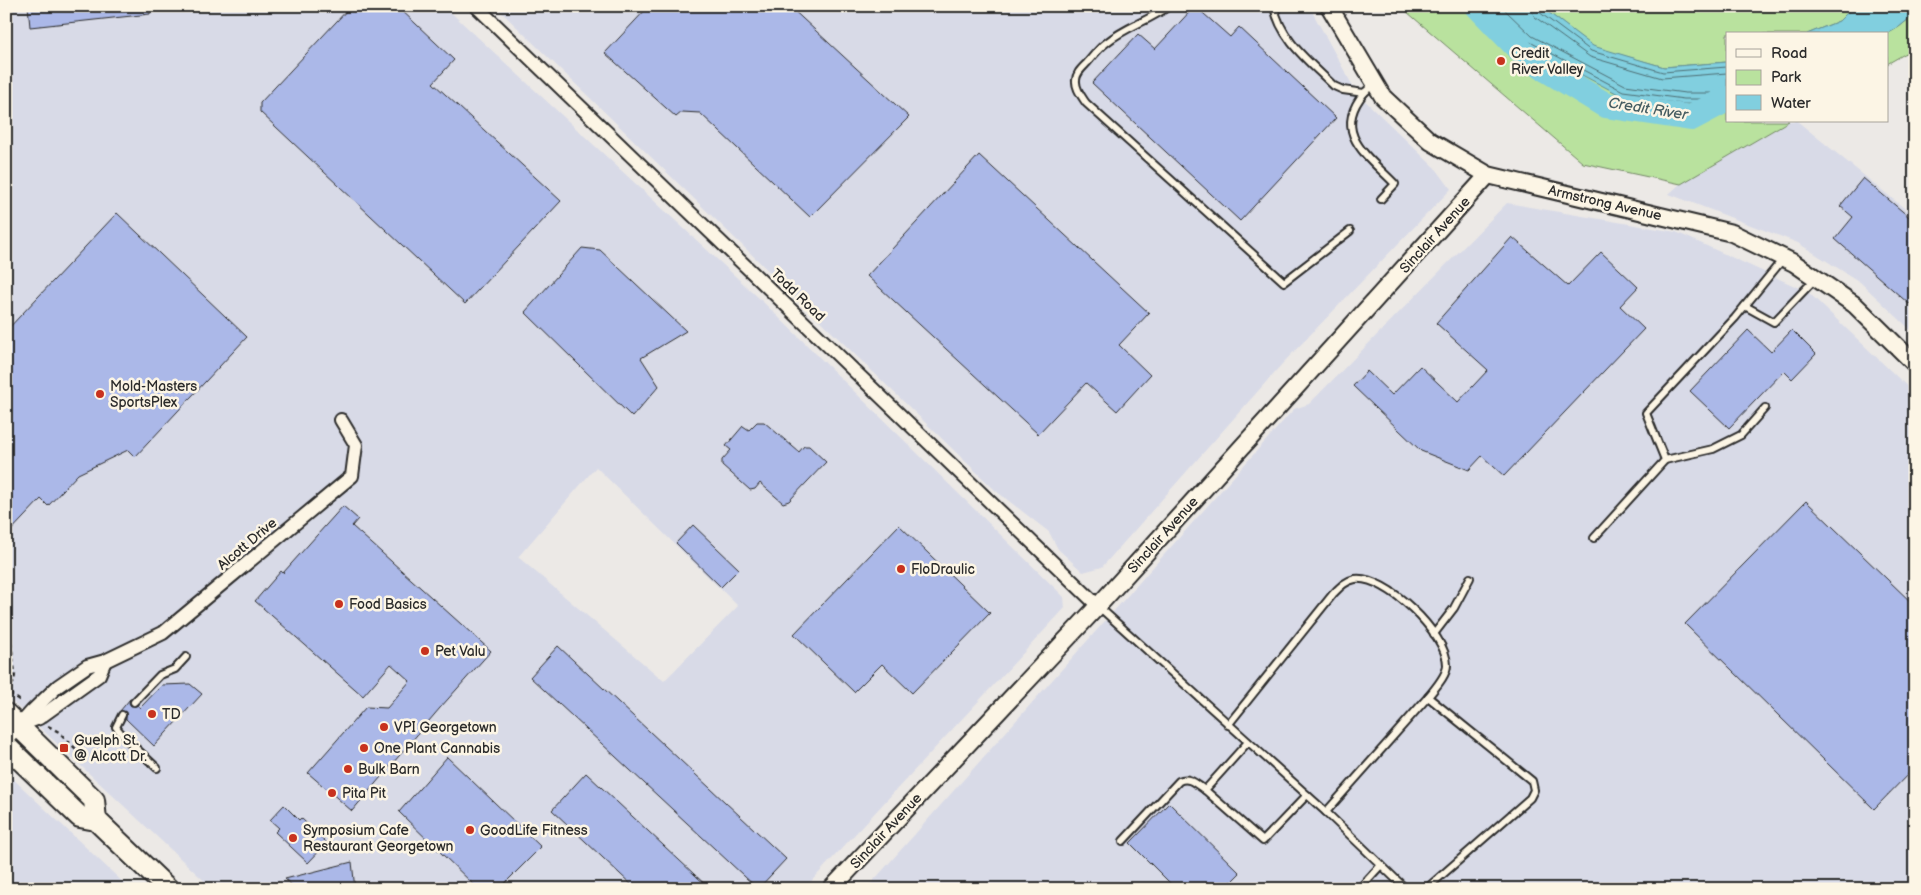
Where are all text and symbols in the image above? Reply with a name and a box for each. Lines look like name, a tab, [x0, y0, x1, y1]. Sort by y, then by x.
legend	[1726, 32, 1888, 122]
text: Road	[1771, 44, 1807, 63]
place label: Credit River Valley	[1511, 45, 1584, 78]
marker: Credit River Valley	[1495, 55, 1507, 67]
text: Park	[1771, 68, 1802, 87]
water label: Credit River	[1607, 93, 1691, 125]
text: Water	[1771, 94, 1811, 113]
street label: Armstrong Avenue	[1547, 182, 1663, 224]
street label: Sinclair Avenue	[1396, 193, 1474, 277]
street label: Todd Road	[767, 265, 829, 325]
place label: Mold-Masters SportsPlex	[110, 378, 197, 411]
marker: Mold-Masters SportsPlex	[94, 388, 106, 400]
street label: Sinclair Avenue	[1124, 493, 1202, 577]
street label: Alcott Drive	[214, 514, 280, 574]
place label: FloDraulic	[911, 561, 975, 578]
marker: FloDraulic	[895, 563, 907, 575]
place label: Food Basics	[349, 596, 427, 613]
marker: Food Basics	[333, 598, 345, 610]
place label: Pet Valu	[435, 643, 486, 660]
marker: Pet Valu	[419, 645, 431, 657]
place label: TD	[162, 706, 181, 723]
marker: TD	[146, 708, 158, 720]
place label: VPI Georgetown	[394, 719, 497, 736]
marker: VPI Georgetown	[378, 721, 390, 733]
place label: Guelph St. @ Alcott Dr.	[74, 732, 147, 765]
place label: One Plant Cannabis	[374, 740, 500, 757]
marker: Guelph St. @ Alcott Dr.	[58, 742, 70, 754]
marker: One Plant Cannabis	[358, 742, 370, 754]
place label: Bulk Barn	[358, 761, 420, 778]
marker: Bulk Barn	[342, 763, 354, 775]
place label: Pita Pit	[342, 785, 387, 802]
marker: Pita Pit	[326, 787, 338, 799]
street label: Sinclair Avenue	[847, 790, 925, 872]
place label: Symposium Cafe Restaurant Georgetown	[303, 822, 454, 855]
place label: GoodLife Fitness	[480, 822, 588, 839]
marker: GoodLife Fitness	[464, 824, 476, 836]
marker: Symposium Cafe Restaurant Georgetown	[287, 832, 299, 844]

